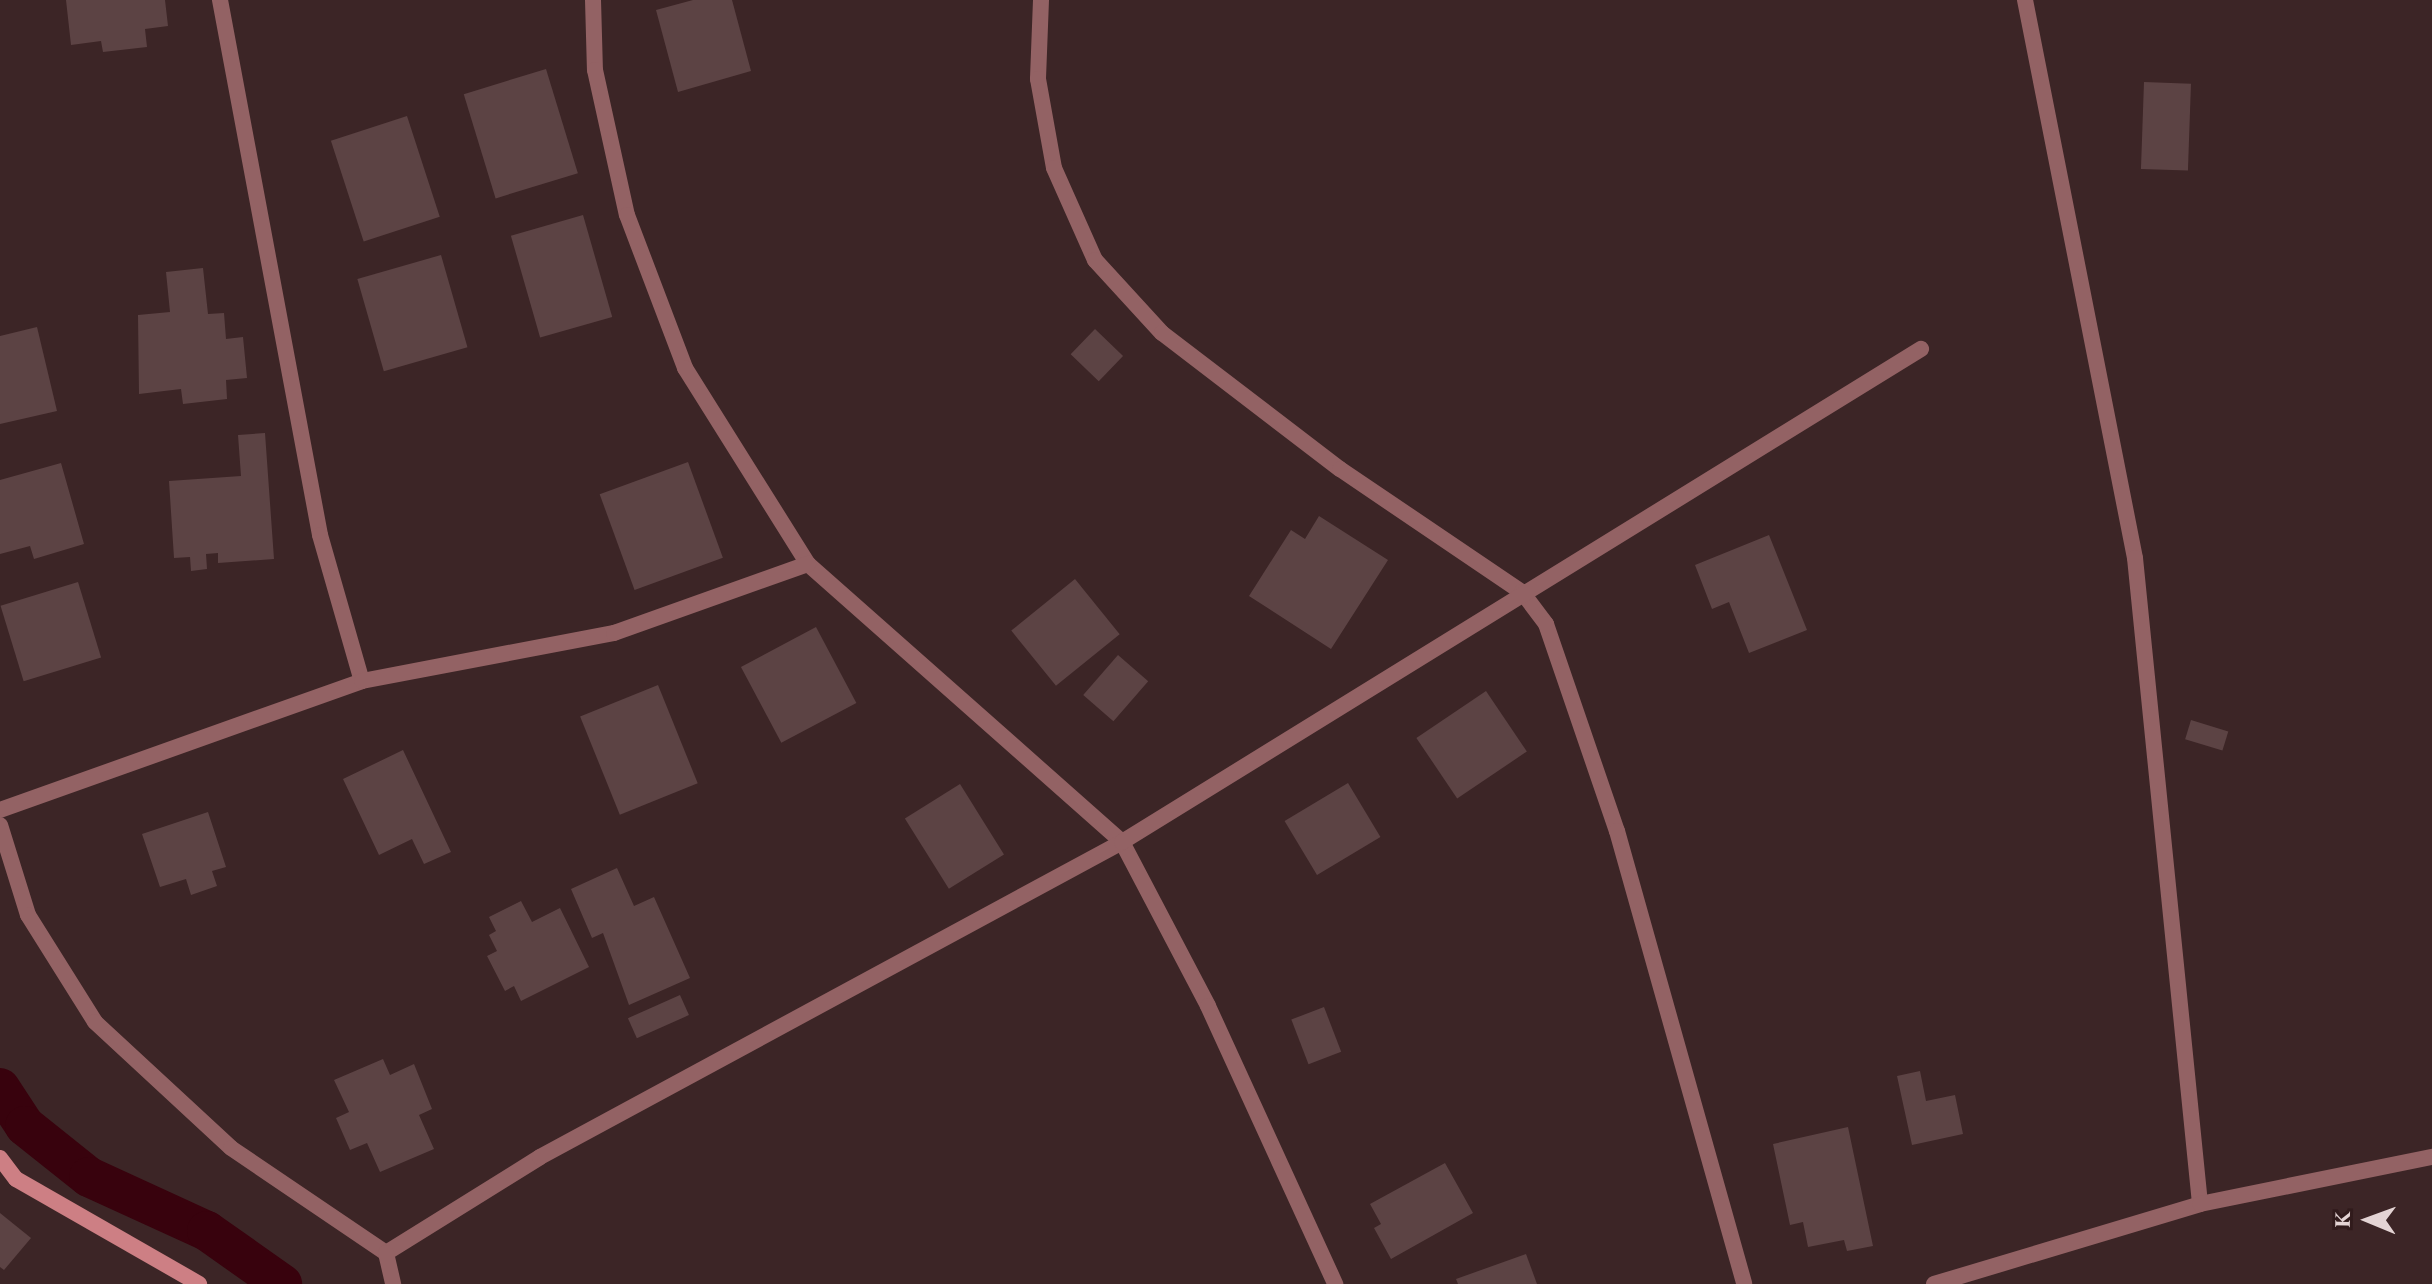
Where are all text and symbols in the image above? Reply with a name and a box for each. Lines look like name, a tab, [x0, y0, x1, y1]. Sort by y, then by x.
north arrow	[2328, 1180, 2408, 1260]
text: K	[2327, 1211, 2360, 1228]

